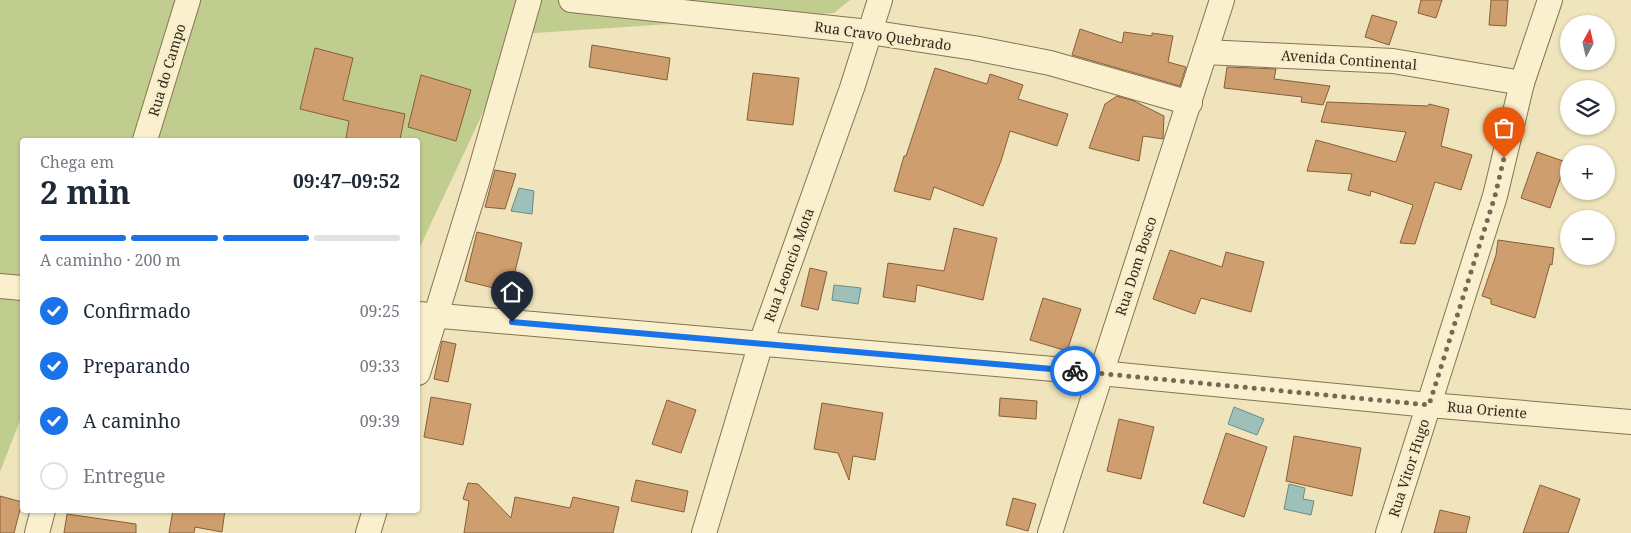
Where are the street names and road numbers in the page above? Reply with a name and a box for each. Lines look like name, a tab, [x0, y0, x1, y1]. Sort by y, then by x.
street label: Rua Cravo Quebrado	[813, 16, 953, 55]
street label: Rua do Campo	[143, 21, 190, 119]
street label: Avenida Continental	[1280, 45, 1418, 74]
street label: Rua Leoncio Mota	[759, 205, 818, 324]
street label: Rua Dom Bosco	[1111, 214, 1161, 318]
street label: Rua Oriente	[1446, 397, 1528, 422]
street label: Rua Vitor Hugo	[1384, 416, 1433, 519]

